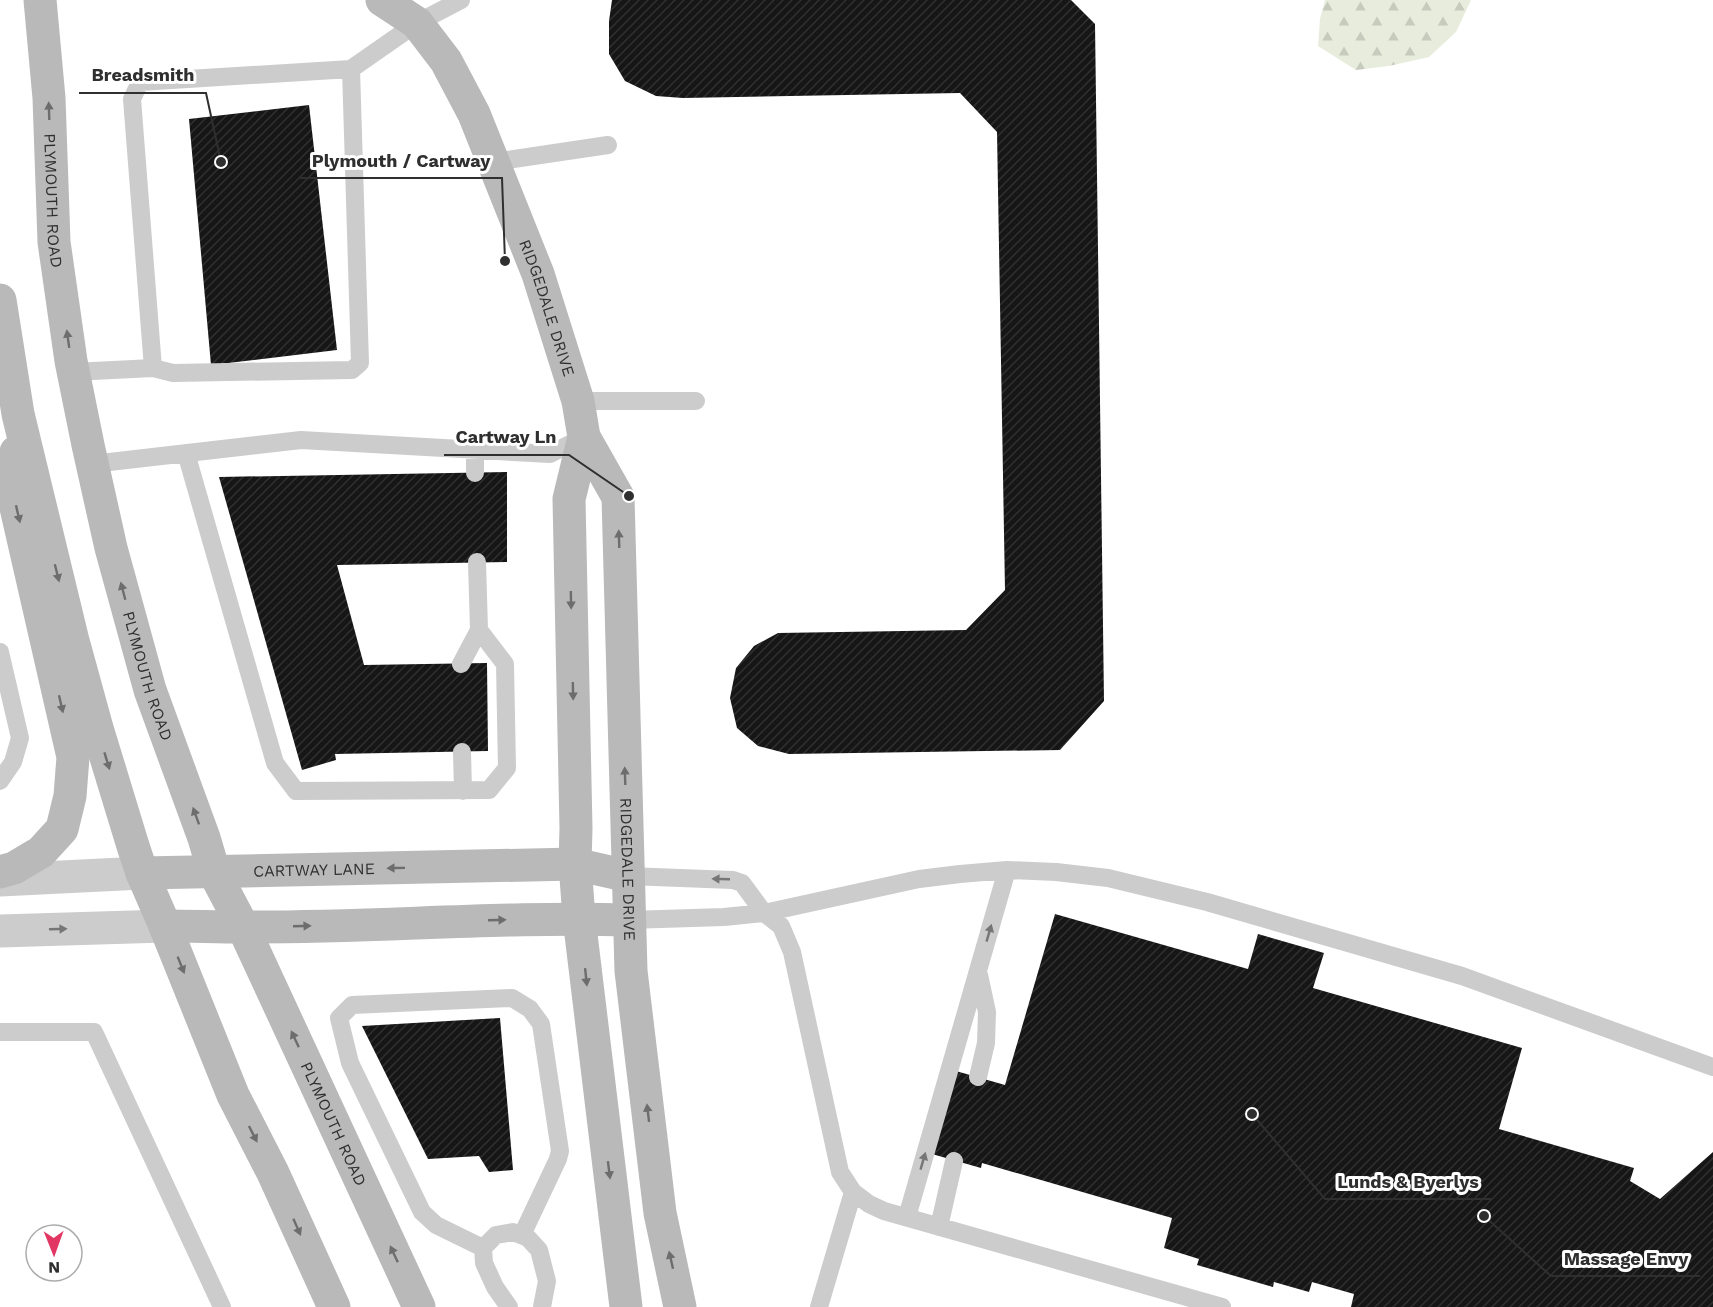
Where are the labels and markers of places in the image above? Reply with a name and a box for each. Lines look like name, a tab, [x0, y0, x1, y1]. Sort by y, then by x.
callout: Breadsmith	[79, 57, 206, 93]
callout: Plymouth / Cartway	[300, 142, 502, 178]
callout: Cartway Ln	[444, 419, 569, 455]
callout: Lunds & Byerlys	[1325, 1163, 1491, 1199]
callout: Massage Envy	[1551, 1240, 1700, 1276]

